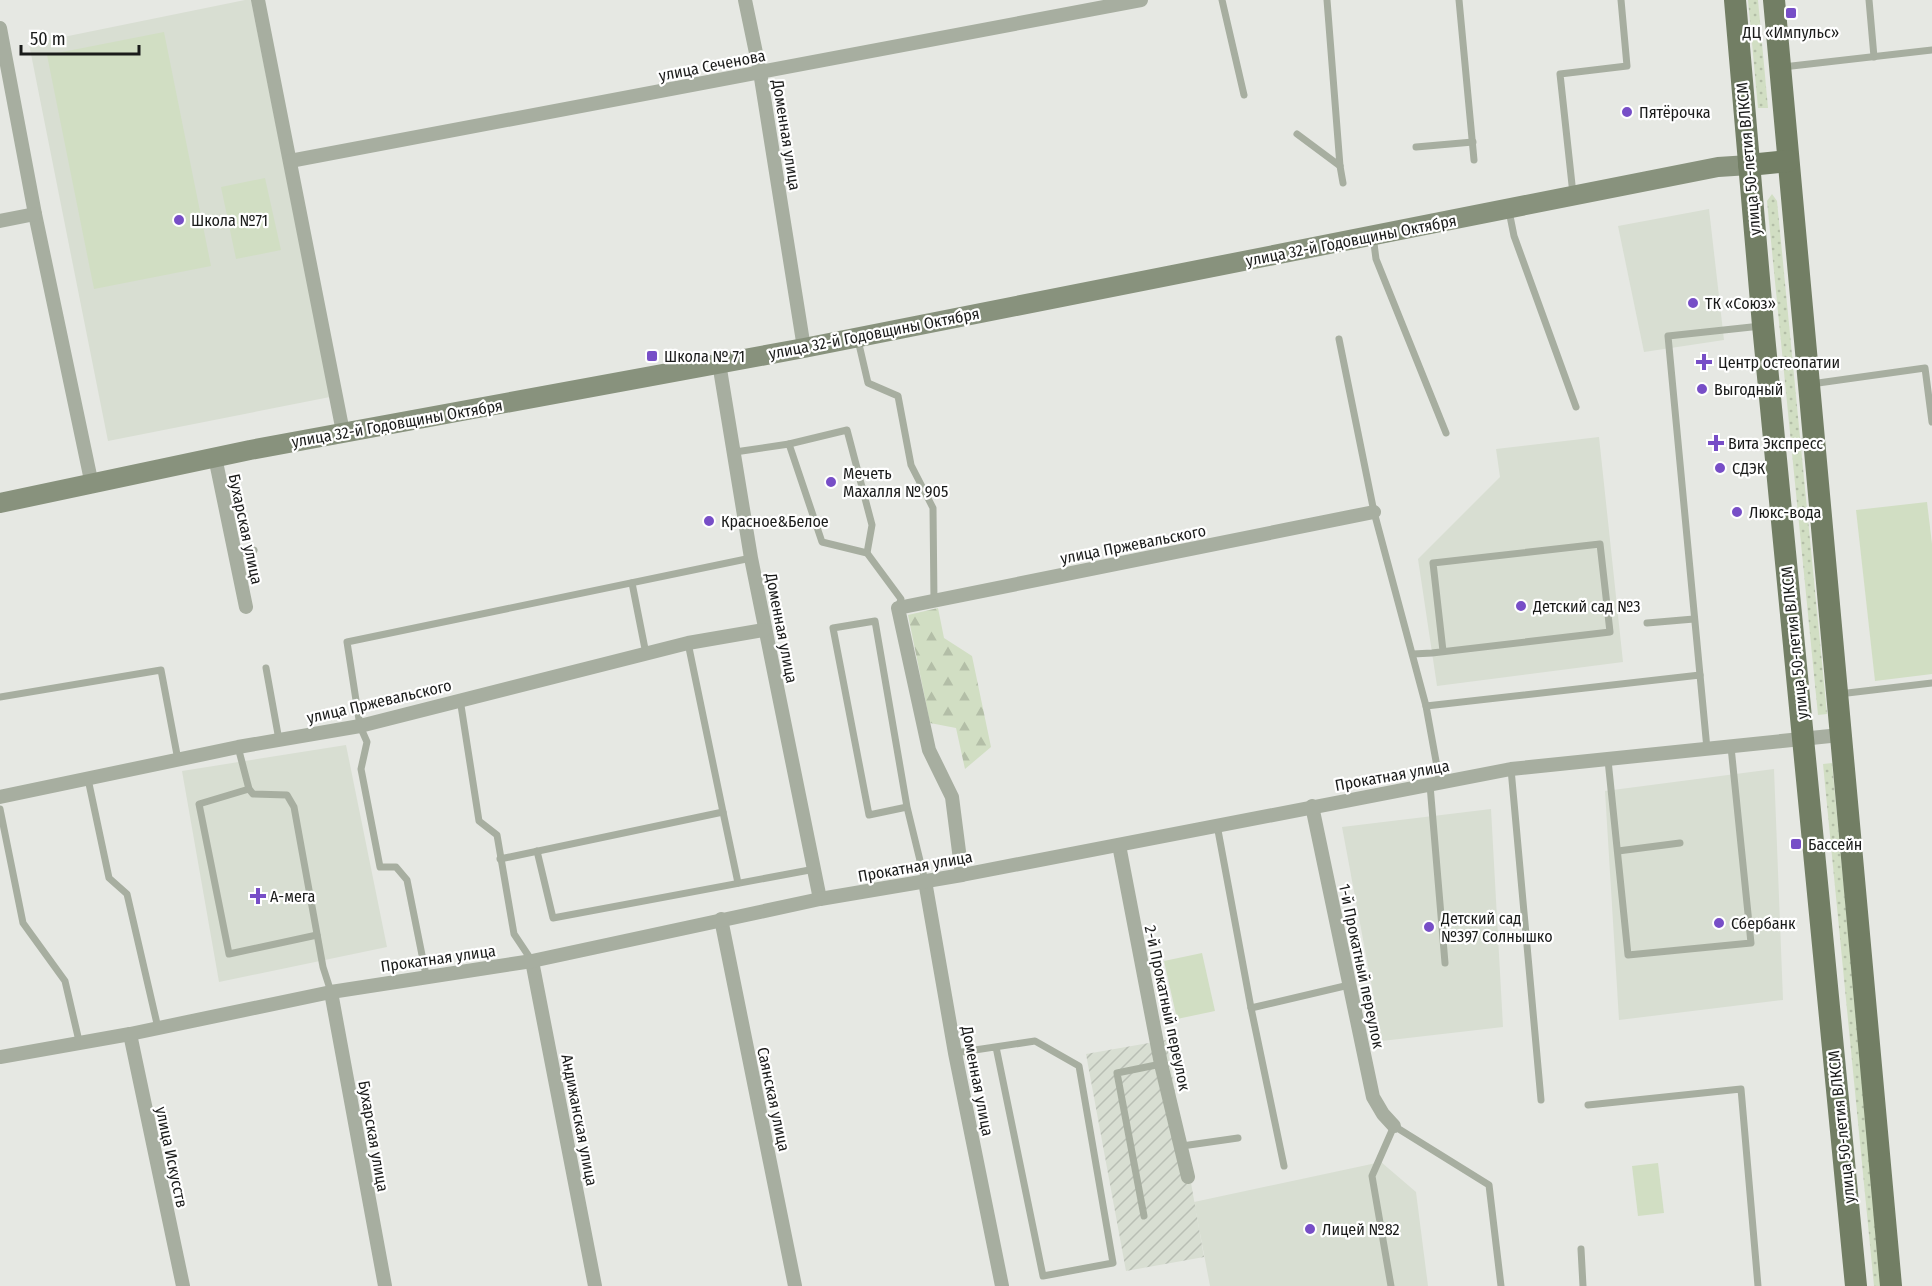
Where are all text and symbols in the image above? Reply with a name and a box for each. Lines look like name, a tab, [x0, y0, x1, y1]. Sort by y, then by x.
marker: ДЦ «Импульс»	[1784, 6, 1798, 20]
scale bar	[21, 18, 140, 56]
place label: ДЦ «Импульс»	[1742, 23, 1839, 42]
text: 50 m	[30, 28, 66, 50]
street label: улица Сеченова	[657, 46, 767, 85]
street label: Доменная улица	[768, 77, 805, 192]
street label: улица 50-летия ВЛКСМ	[1732, 82, 1765, 236]
place label: Пятёрочка	[1639, 103, 1711, 122]
marker: Пятёрочка	[1620, 105, 1634, 119]
place label: Школа №71	[191, 211, 268, 230]
street label: улица 32-й Годовщины Октября	[1244, 211, 1458, 270]
marker: Школа №71	[172, 213, 186, 227]
place label: ТК «Союз»	[1705, 294, 1776, 313]
marker: ТК «Союз»	[1686, 296, 1700, 310]
street label: улица 32-й Годовщины Октября	[767, 304, 981, 363]
place label: Школа № 71	[664, 347, 745, 366]
marker: Школа № 71	[645, 349, 659, 363]
marker: Центр остеопатии	[1695, 353, 1713, 371]
place label: Центр остеопатии	[1718, 353, 1840, 372]
place label: Выгодный	[1714, 380, 1783, 399]
marker: Выгодный	[1695, 382, 1709, 396]
street label: улица 32-й Годовщины Октября	[290, 396, 504, 451]
place label: Вита Экспресс	[1728, 434, 1823, 453]
marker: Вита Экспресс	[1709, 436, 1723, 450]
place label: СДЭК	[1732, 459, 1766, 478]
marker: СДЭК	[1713, 461, 1727, 475]
place label: Мечеть Махалля № 905	[843, 464, 948, 501]
street label: Бухарская улица	[225, 472, 267, 586]
marker: Мечеть Махалля № 905	[824, 475, 838, 489]
place label: Люкс-вода	[1749, 503, 1821, 522]
marker: Люкс-вода	[1730, 505, 1744, 519]
place label: Красное&Белое	[721, 512, 829, 531]
marker: Красное&Белое	[702, 514, 716, 528]
street label: улица Пржевальского	[1059, 521, 1208, 568]
street label: улица 50-летия ВЛКСМ	[1777, 566, 1812, 720]
street label: Доменная улица	[761, 571, 802, 685]
place label: Детский сад №3	[1532, 597, 1641, 616]
marker: Детский сад №3	[1514, 599, 1528, 613]
street label: улица Пржевальского	[305, 676, 453, 727]
street label: Прокатная улица	[1333, 756, 1451, 795]
place label: Бассейн	[1808, 835, 1862, 854]
marker: Бассейн	[1789, 837, 1803, 851]
street label: Прокатная улица	[856, 847, 974, 886]
street label: 1-й Прокатный переулок	[1335, 882, 1388, 1051]
place label: А-мега	[270, 887, 315, 906]
marker: А-мега	[251, 889, 265, 903]
place label: Детский сад №397 Солнышко	[1440, 909, 1553, 946]
place label: Сбербанк	[1731, 914, 1796, 933]
marker: Сбербанк	[1712, 916, 1726, 930]
marker: Детский сад №397 Солнышко	[1422, 920, 1436, 934]
street label: 2-й Прокатный переулок	[1141, 924, 1194, 1093]
street label: Прокатная улица	[379, 941, 497, 976]
street label: Доменная улица	[957, 1024, 998, 1138]
street label: Саянская улица	[753, 1045, 794, 1153]
street label: улица 50-летия ВЛКСМ	[1824, 1050, 1859, 1204]
street label: Андижанская улица	[557, 1053, 602, 1188]
street label: Бухарская улица	[354, 1079, 393, 1193]
street label: улица Искусств	[152, 1105, 192, 1209]
place label: Лицей №82	[1322, 1220, 1400, 1239]
marker: Лицей №82	[1303, 1222, 1317, 1236]

